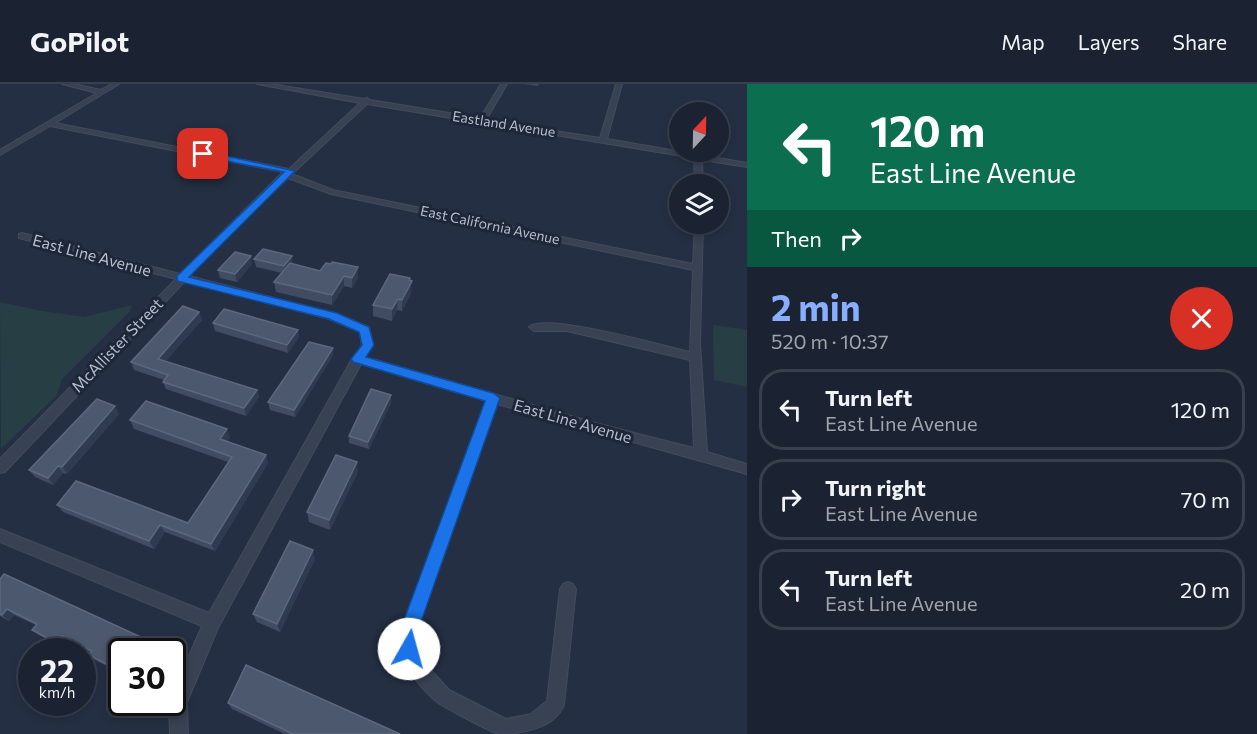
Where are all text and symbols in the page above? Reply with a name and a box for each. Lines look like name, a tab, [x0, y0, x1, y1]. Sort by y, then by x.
text: GoPilot	[30, 24, 129, 58]
text: Map	[1001, 29, 1045, 54]
text: Layers	[1078, 29, 1140, 54]
text: Share	[1173, 29, 1227, 54]
north arrow	[669, 102, 729, 162]
map controls	[669, 102, 729, 234]
text: 120 m	[870, 104, 985, 156]
street label: Eastland Avenue	[451, 107, 557, 140]
icon: left	[771, 108, 849, 186]
pin	[177, 128, 228, 179]
icon: arrive	[186, 137, 219, 170]
text: East Line Avenue	[870, 156, 1076, 189]
button: layers	[669, 174, 729, 234]
street label: East California Avenue	[419, 201, 561, 248]
icon: right	[834, 222, 867, 255]
text: Then	[771, 225, 822, 252]
street label: East Line Avenue	[31, 230, 154, 279]
text: 2 min	[771, 284, 861, 328]
button: close	[1170, 287, 1233, 350]
street label: McAllister Street	[67, 293, 167, 396]
text: 520 m · 10:37	[771, 329, 888, 353]
text: Turn left	[825, 384, 912, 411]
icon: left	[774, 393, 807, 426]
street label: East Line Avenue	[512, 395, 634, 446]
text: 120 m	[1171, 396, 1230, 423]
text: East Line Avenue	[825, 411, 978, 435]
text: Turn right	[825, 474, 926, 501]
icon: right	[774, 483, 807, 516]
text: 70 m	[1181, 486, 1230, 513]
text: East Line Avenue	[825, 501, 978, 525]
text: Turn left	[825, 564, 912, 591]
icon: left	[774, 573, 807, 606]
text: 20 m	[1180, 576, 1230, 603]
text: East Line Avenue	[825, 591, 978, 615]
position arrow	[377, 617, 441, 681]
speed limit sign: 30	[108, 638, 186, 716]
text: 22	[40, 651, 74, 688]
text: km/h	[39, 683, 75, 701]

